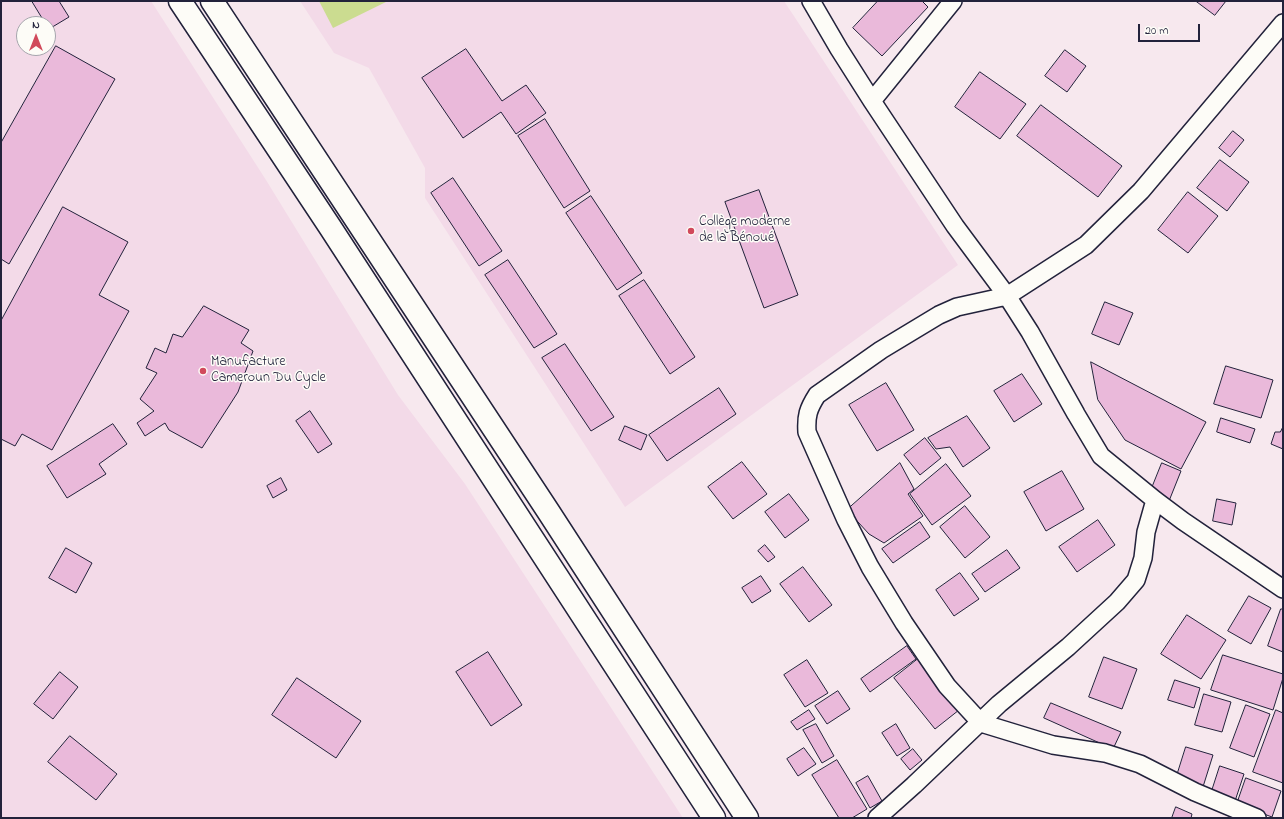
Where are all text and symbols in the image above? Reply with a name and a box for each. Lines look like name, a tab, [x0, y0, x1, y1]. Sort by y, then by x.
north arrow	[16, 16, 56, 56]
scale bar	[1140, 16, 1202, 42]
text: N	[32, 17, 40, 33]
text: 20 m	[1145, 22, 1168, 40]
place label: Collège moderne de la Bénoué	[699, 215, 790, 248]
marker: Collège moderne de la Bénoué	[686, 226, 696, 236]
place label: Manufacture Cameroun Du Cycle	[211, 355, 326, 388]
marker: Manufacture Cameroun Du Cycle	[198, 366, 208, 376]

